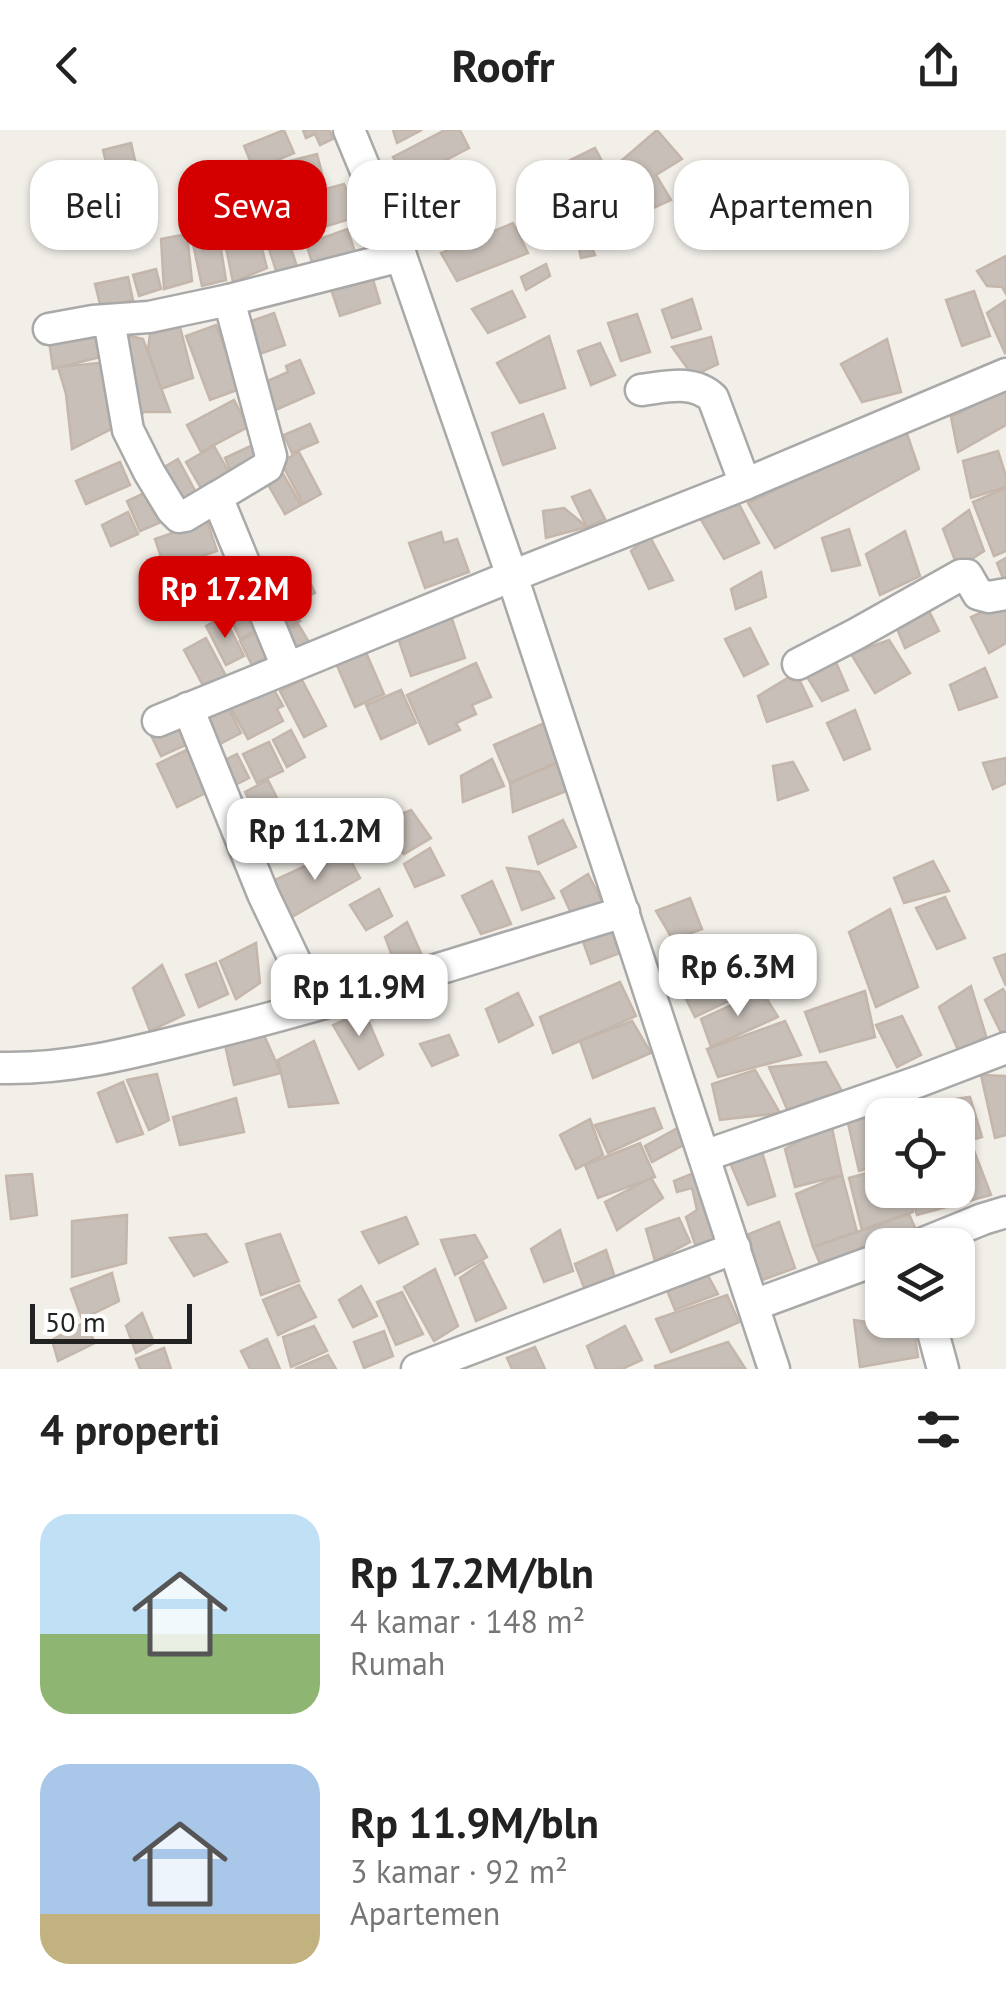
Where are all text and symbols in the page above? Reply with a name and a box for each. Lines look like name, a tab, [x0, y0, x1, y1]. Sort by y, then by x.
text: Roofr	[452, 36, 554, 94]
icon: back	[40, 38, 95, 93]
icon: share	[911, 38, 966, 93]
chip: Beli	[30, 160, 158, 250]
chip: Sewa	[178, 160, 327, 250]
chip: Filter	[347, 160, 496, 250]
chip: Baru	[516, 160, 654, 250]
chip: Apartemen	[674, 160, 909, 250]
pin: Rp 17.2M	[122, 556, 328, 641]
text: Rp 17.2M	[161, 567, 289, 609]
pin: Rp 11.2M	[212, 798, 418, 883]
text: Rp 11.2M	[249, 809, 381, 851]
pin: Rp 6.3M	[646, 934, 830, 1019]
text: Rp 6.3M	[681, 945, 795, 987]
pin: Rp 11.9M	[256, 954, 462, 1039]
text: Rp 11.9M	[293, 965, 425, 1007]
map controls	[865, 1098, 975, 1338]
button: locate	[865, 1098, 975, 1208]
button: layers	[865, 1228, 975, 1338]
scale bar	[30, 1299, 192, 1344]
text: 50 m	[45, 1303, 106, 1340]
text: 4 properti	[40, 1402, 220, 1457]
icon: filters	[911, 1402, 966, 1457]
text: Rp 17.2M/bln	[350, 1545, 594, 1600]
icon: home	[120, 1554, 240, 1674]
text: 4 kamar · 148 m²	[350, 1600, 585, 1642]
text: Rumah	[350, 1642, 445, 1684]
text: Rp 11.9M/bln	[350, 1795, 599, 1850]
icon: home	[120, 1804, 240, 1924]
text: 3 kamar · 92 m²	[350, 1850, 568, 1892]
text: Apartemen	[350, 1892, 500, 1934]

